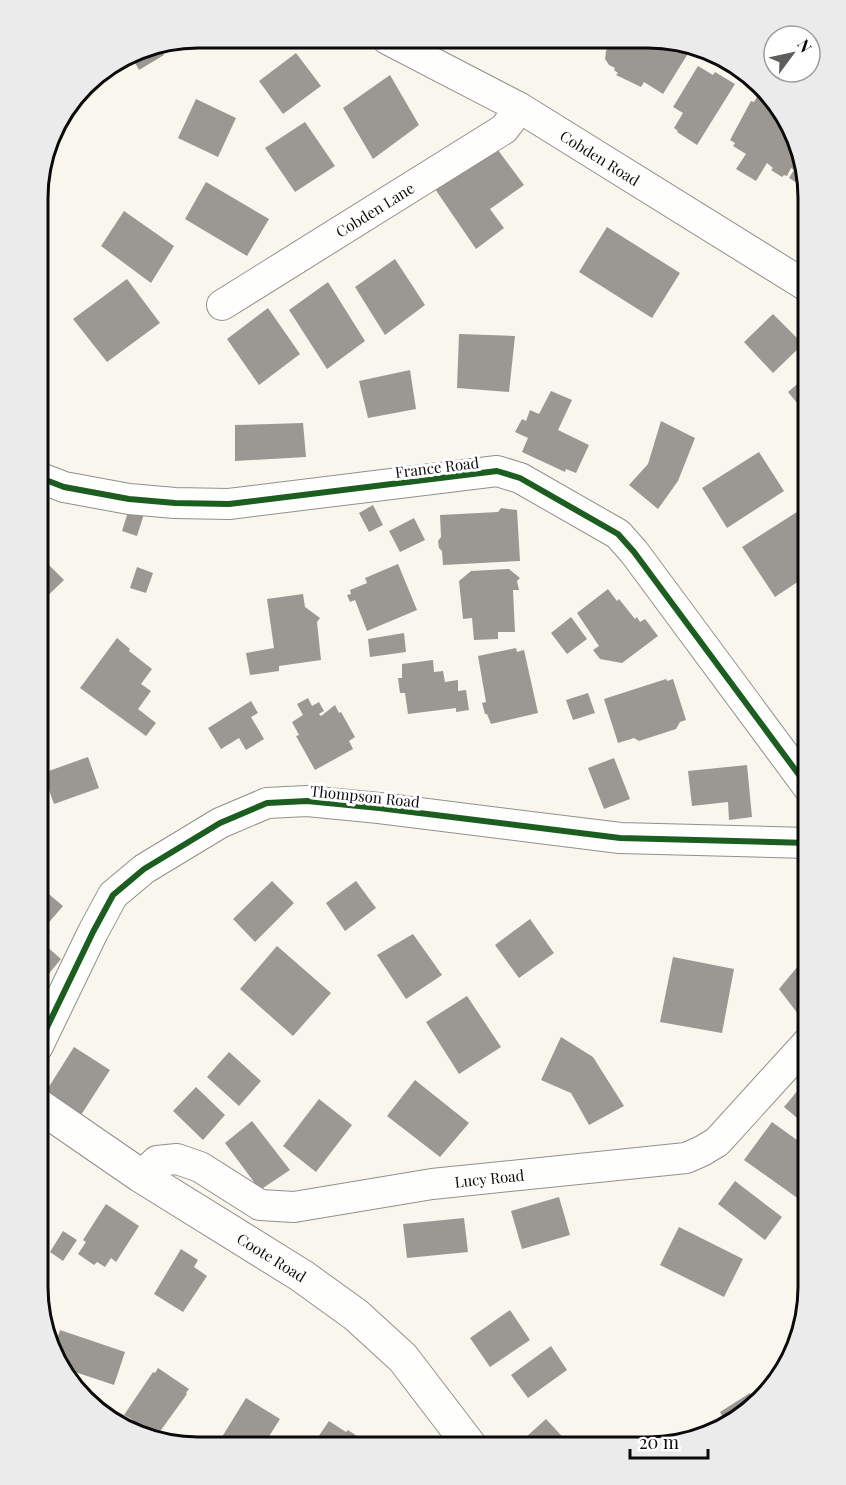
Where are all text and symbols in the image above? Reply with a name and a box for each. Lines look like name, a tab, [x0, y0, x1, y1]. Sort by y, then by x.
north arrow	[762, 24, 822, 84]
text: N	[793, 35, 817, 56]
street label: Cobden Road	[556, 125, 644, 190]
street label: Cobden Lane	[332, 178, 418, 242]
street label: France Road	[394, 452, 480, 482]
street label: Thompson Road	[309, 780, 421, 812]
street label: Lucy Road	[454, 1165, 525, 1192]
street label: Coote Road	[233, 1228, 310, 1286]
scale bar	[630, 1422, 708, 1460]
text: 20 m	[639, 1430, 679, 1454]

